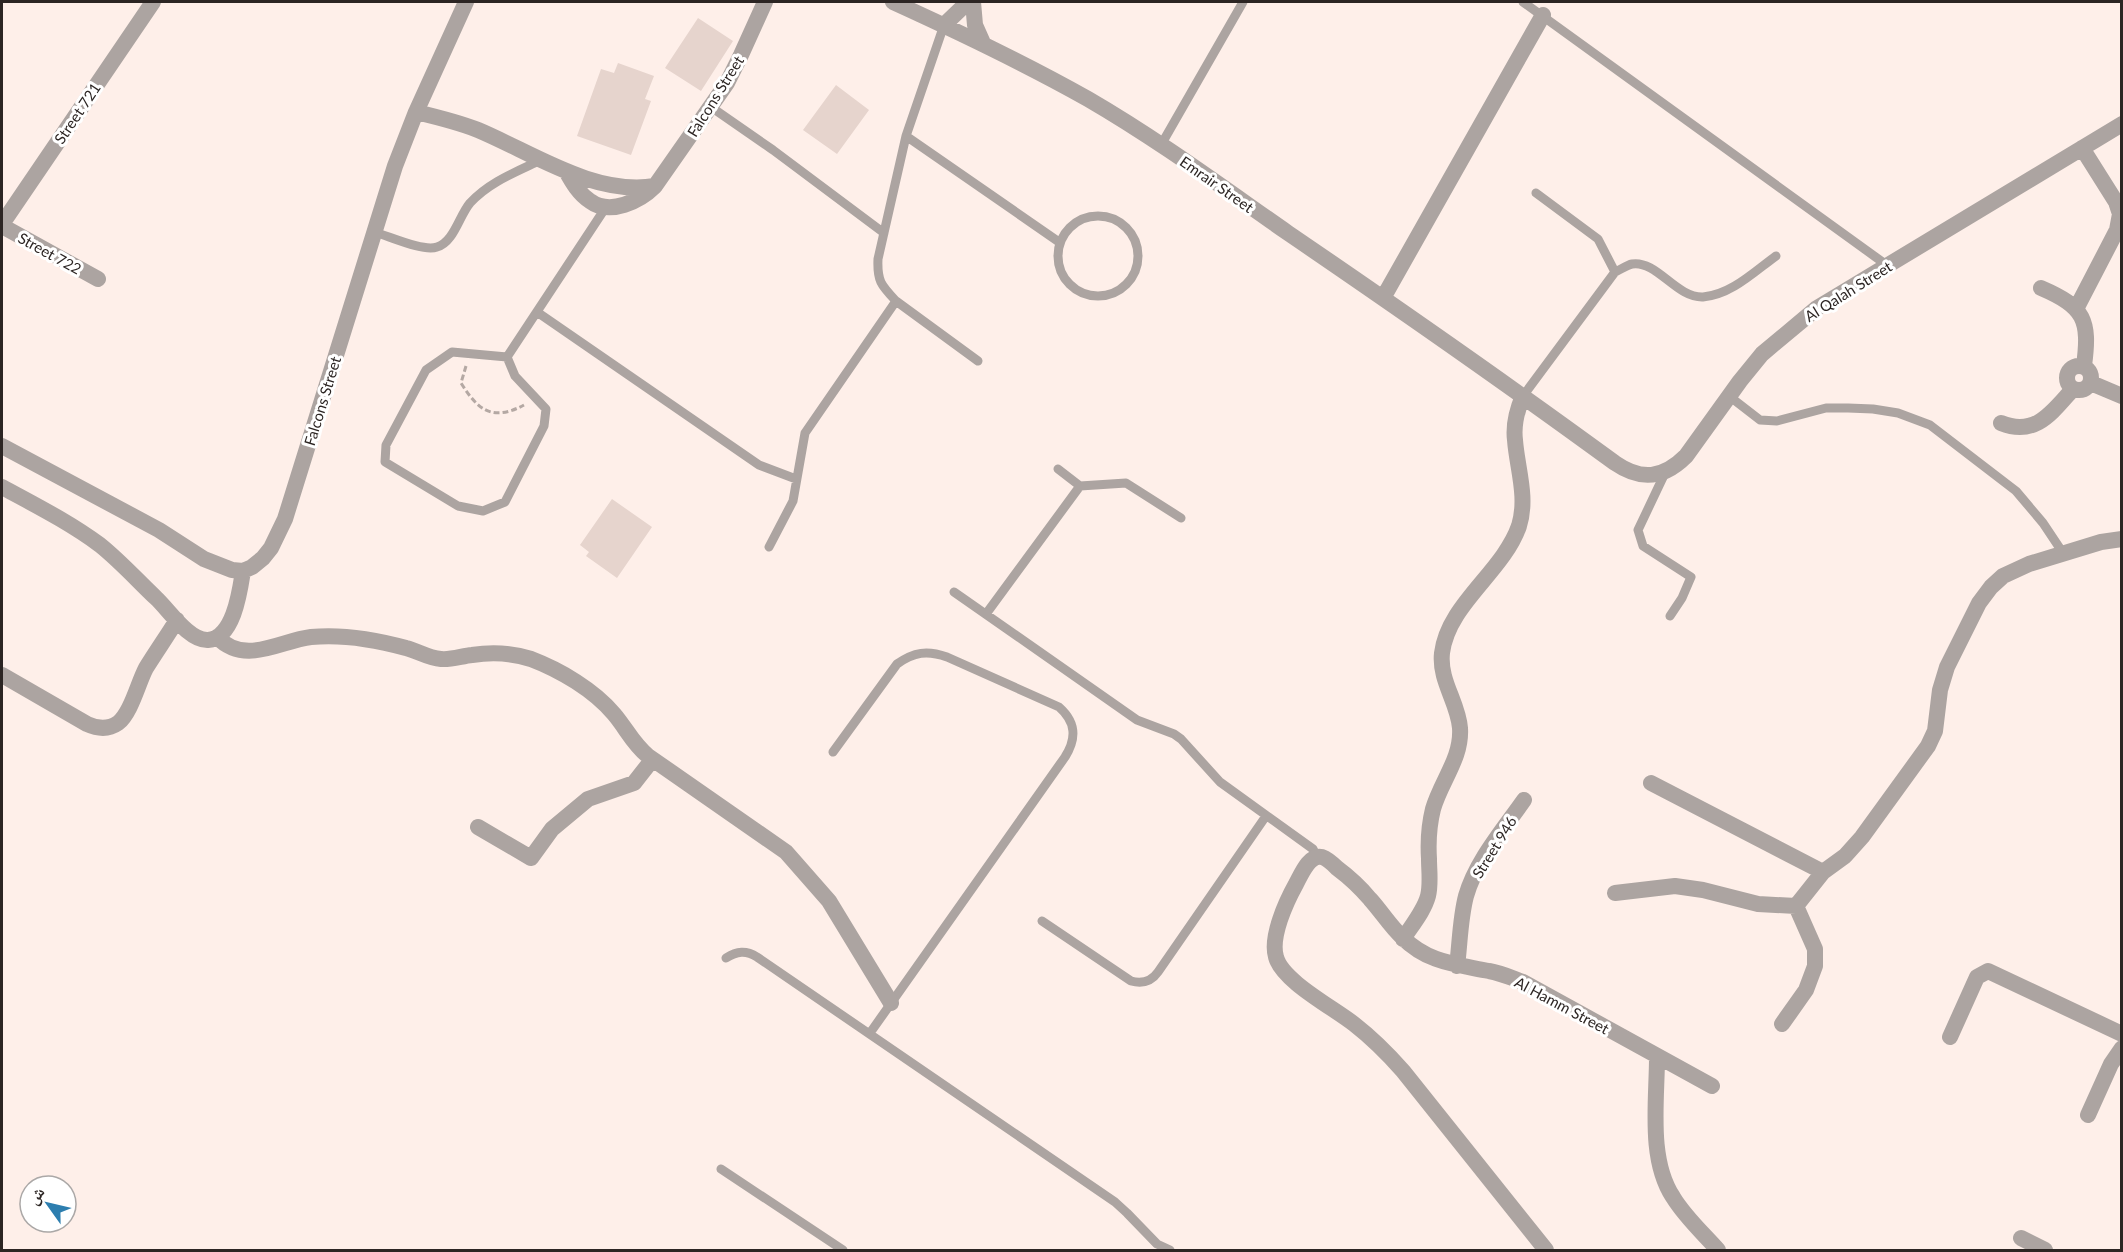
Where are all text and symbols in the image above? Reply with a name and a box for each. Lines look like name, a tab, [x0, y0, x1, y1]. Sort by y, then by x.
street label: Falcons Street	[683, 52, 747, 140]
street label: Street 721	[50, 79, 104, 147]
street label: Emrair Street	[1177, 152, 1258, 216]
street label: Street 722	[15, 228, 85, 278]
street label: Al Qalah Street	[1801, 257, 1895, 325]
street label: Falcons Street	[300, 354, 344, 448]
street label: Street 946	[1468, 813, 1520, 881]
street label: Al Hamm Street	[1512, 973, 1613, 1038]
north arrow	[18, 1174, 78, 1234]
text: ش	[23, 1183, 49, 1208]

